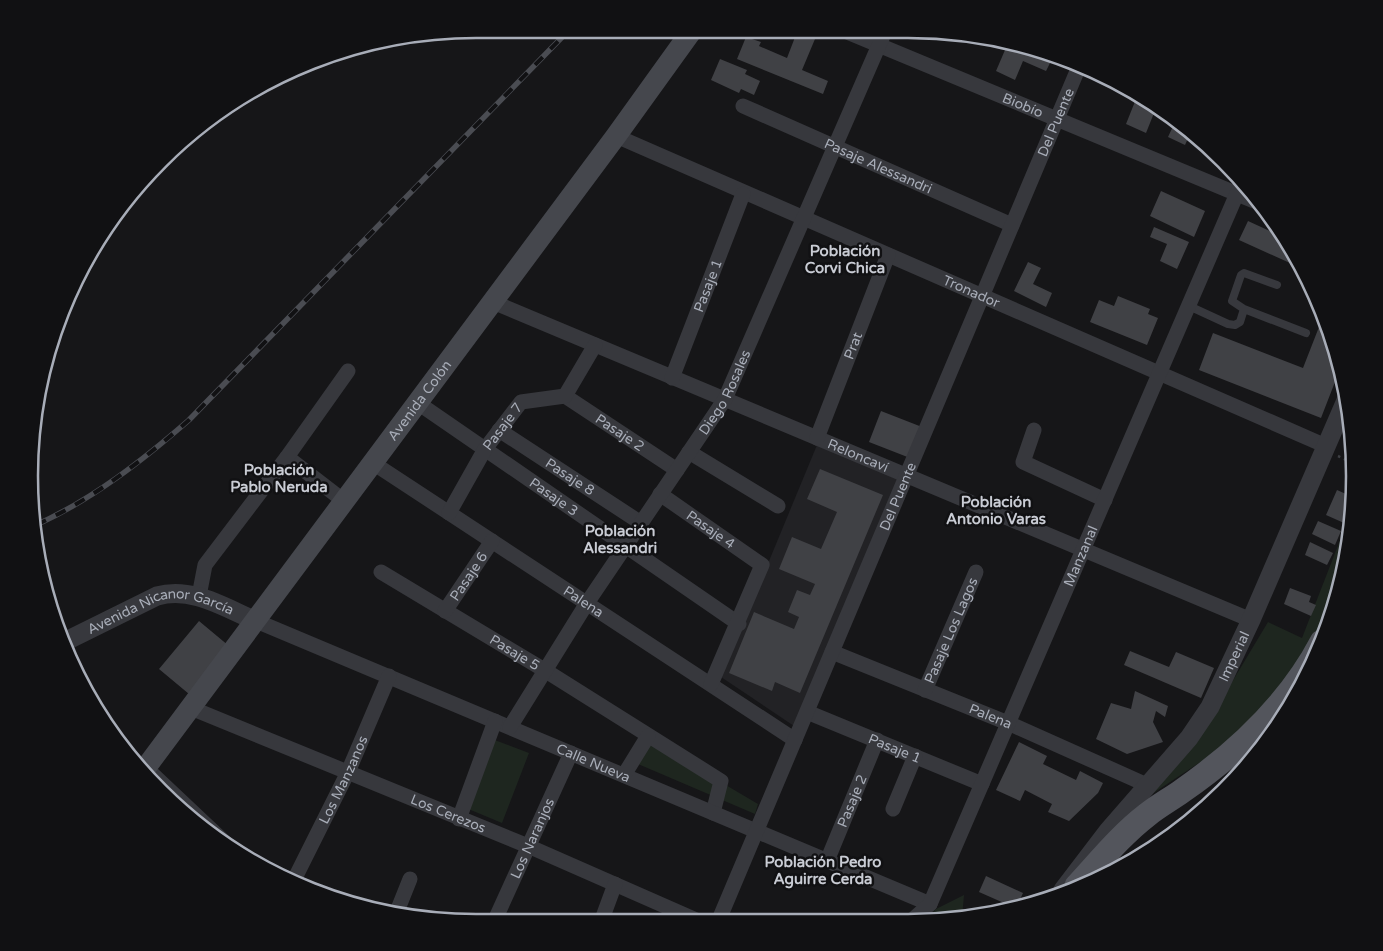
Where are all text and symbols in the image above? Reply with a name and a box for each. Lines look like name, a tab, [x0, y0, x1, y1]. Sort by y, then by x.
street label: Del Puente	[1034, 85, 1077, 159]
street label: Biobío	[1000, 89, 1046, 121]
street label: Pasaje Alessandri	[822, 135, 935, 197]
district label: Población Corvi Chica	[805, 242, 885, 277]
street label: Pasaje 1	[690, 257, 726, 315]
street label: Tronador	[940, 271, 1003, 311]
street label: Prat	[840, 329, 866, 362]
street label: Diego Rosales	[695, 347, 754, 438]
street label: Avenida Colón	[384, 357, 455, 444]
street label: Pasaje 7	[479, 399, 526, 454]
street label: Pasaje 2	[592, 410, 648, 455]
street label: Reloncaví	[825, 435, 892, 476]
street label: Pasaje 8	[542, 454, 598, 499]
street label: Del Puente	[876, 460, 920, 533]
district label: Población Pablo Neruda	[230, 461, 328, 496]
street label: Pasaje 3	[526, 474, 582, 519]
district label: Población Antonio Varas	[946, 493, 1046, 528]
street label: Pasaje 4	[683, 507, 739, 552]
district label: Población Alessandri	[583, 522, 657, 557]
street label: Manzanal	[1060, 523, 1101, 589]
street label: Pasaje 6	[446, 548, 491, 604]
street label: Pasaje Los Lagos	[920, 575, 981, 686]
street label: Palena	[560, 582, 607, 621]
street label: Avenida Nicanor García	[84, 585, 237, 638]
street label: Imperial	[1215, 628, 1253, 684]
street label: Pasaje 5	[487, 631, 543, 674]
street label: Palena	[967, 700, 1015, 732]
street label: Pasaje 1	[866, 730, 924, 767]
street label: Los Manzanos	[315, 733, 371, 827]
street label: Calle Nueva	[554, 740, 633, 786]
street label: Pasaje 2	[833, 772, 870, 830]
street label: Los Cerezos	[408, 790, 489, 836]
street label: Los Naranjos	[506, 795, 558, 881]
district label: Población Pedro Aguirre Cerda	[765, 853, 881, 889]

